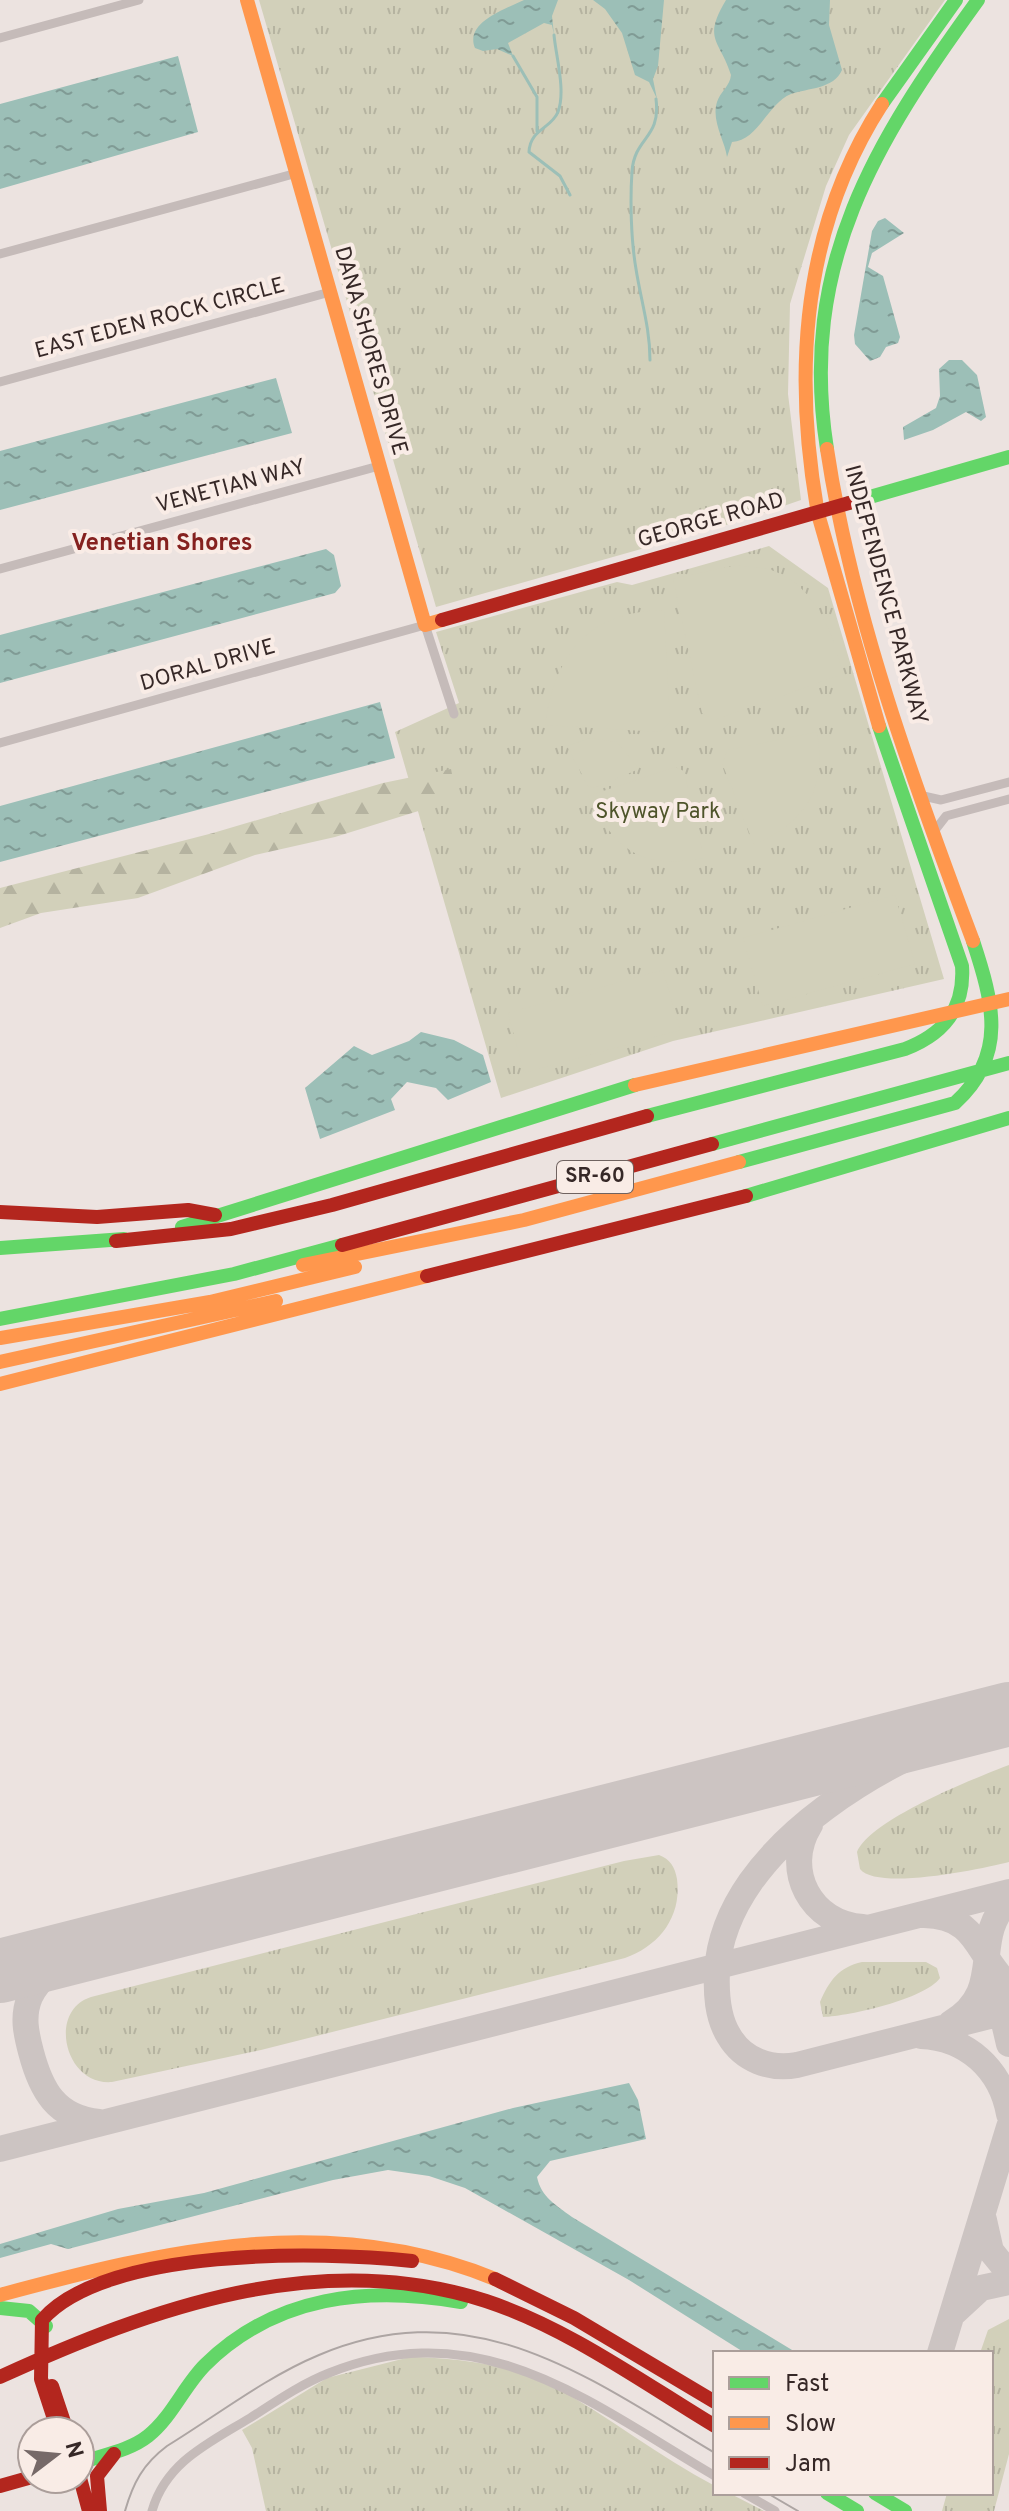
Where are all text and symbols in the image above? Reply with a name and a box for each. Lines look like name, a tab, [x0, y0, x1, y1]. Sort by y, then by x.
street label: DANA SHORES DRIVE	[327, 243, 413, 459]
street label: EAST EDEN ROCK CIRCLE	[32, 273, 288, 365]
street label: VENETIAN WAY	[153, 454, 309, 520]
street label: INDEPENDENCE PARKWAY	[837, 462, 933, 728]
street label: GEORGE ROAD	[635, 487, 787, 555]
district label: Venetian Shores	[71, 529, 253, 559]
street label: DORAL DRIVE	[137, 634, 279, 698]
park label: Skyway Park	[595, 799, 721, 826]
road number: SR-60	[557, 1161, 633, 1193]
legend	[713, 2351, 993, 2495]
text: Fast	[785, 2370, 829, 2400]
text: Slow	[785, 2410, 836, 2440]
north arrow	[16, 2415, 96, 2495]
text: N	[58, 2439, 88, 2461]
text: Jam	[785, 2450, 831, 2480]

